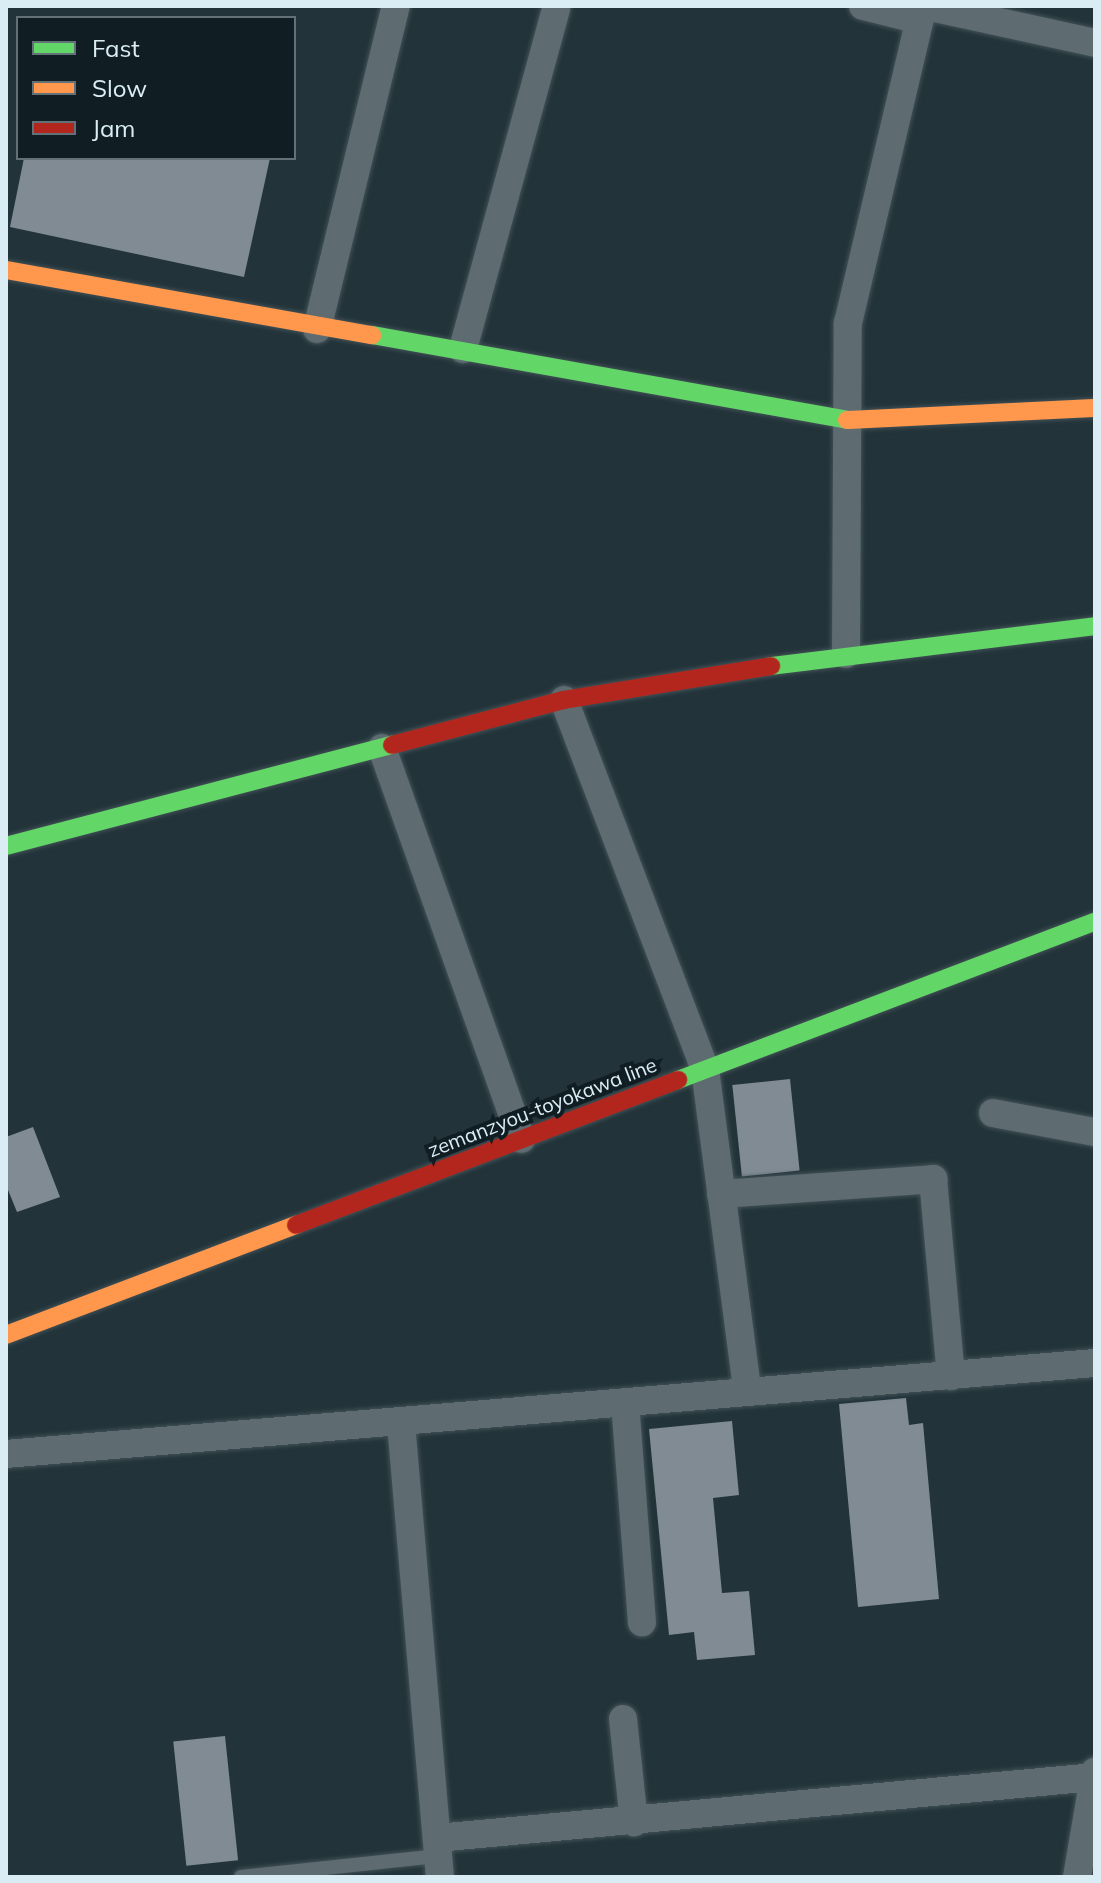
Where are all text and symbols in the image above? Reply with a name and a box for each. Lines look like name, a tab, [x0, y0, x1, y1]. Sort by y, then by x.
legend	[16, 16, 296, 160]
text: Fast	[92, 33, 140, 63]
text: Slow	[92, 73, 147, 103]
text: Jam	[92, 113, 135, 143]
street label: zemanzyou-toyokawa line	[424, 1052, 660, 1162]

